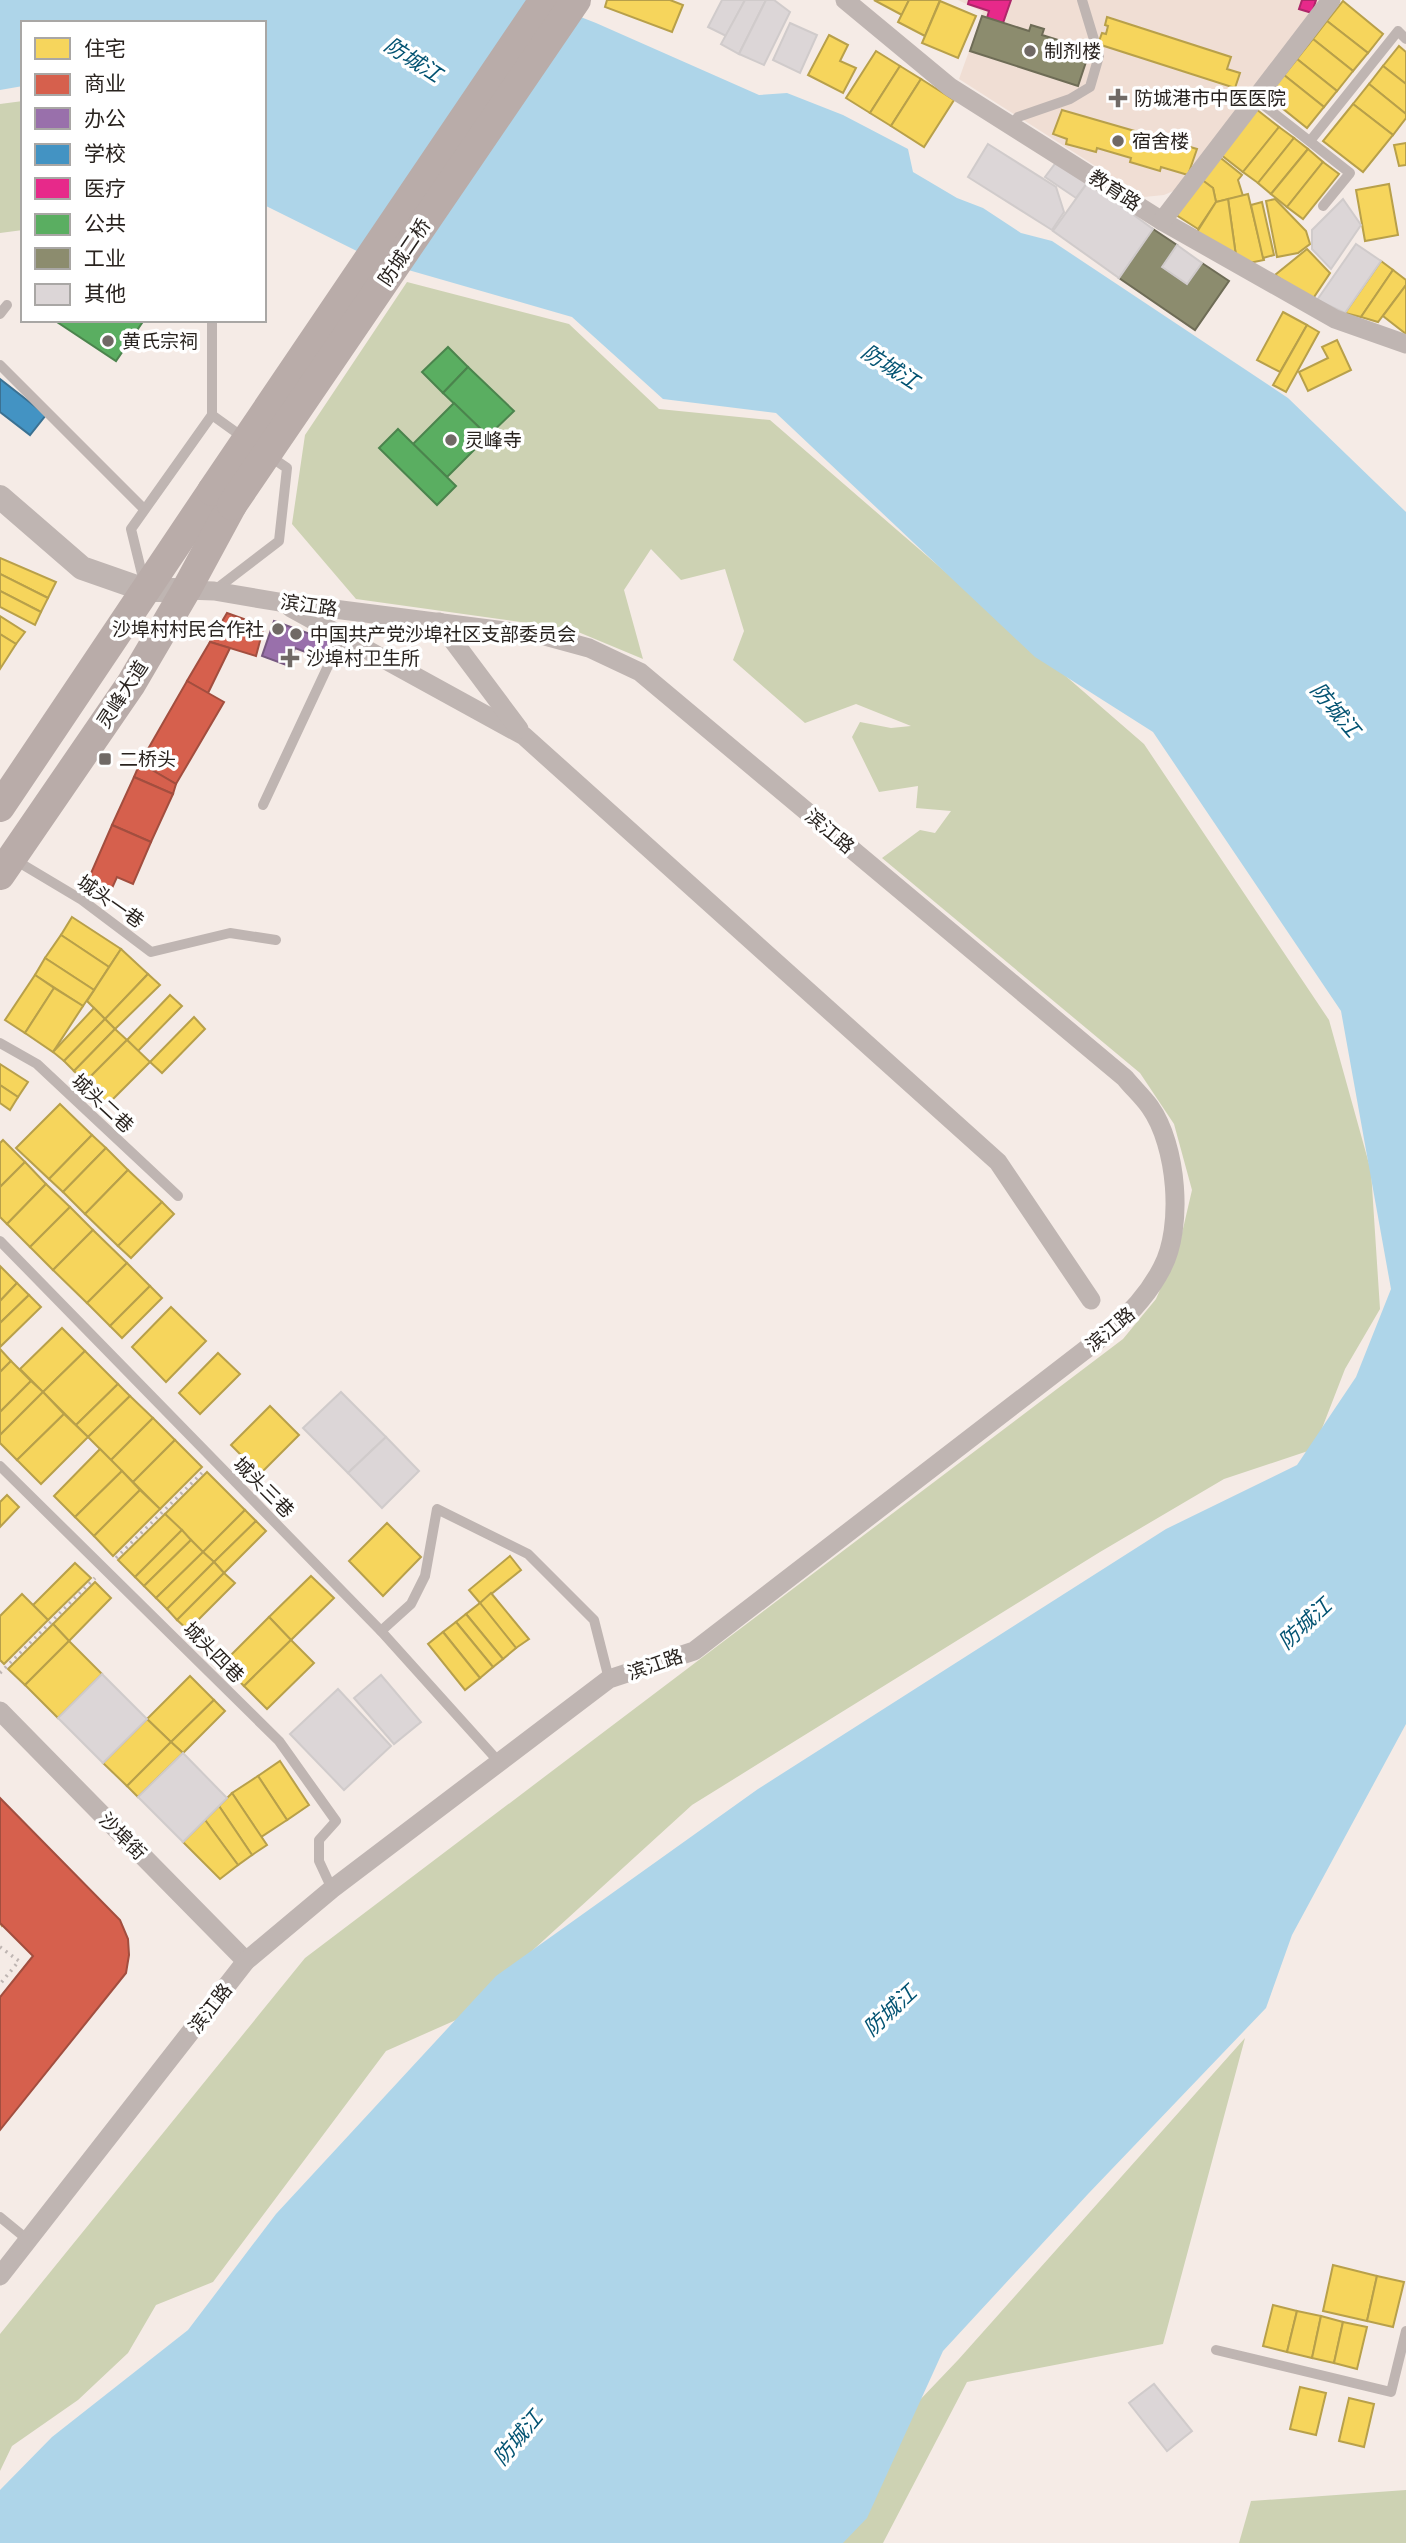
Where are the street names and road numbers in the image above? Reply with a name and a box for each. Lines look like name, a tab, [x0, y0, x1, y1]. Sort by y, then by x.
street label: 教育路	[1085, 164, 1145, 215]
street label: 防城二桥	[373, 214, 434, 290]
street label: 滨江路	[279, 589, 339, 620]
street label: 灵峰大道	[91, 656, 152, 732]
street label: 滨江路	[801, 803, 860, 858]
street label: 城头一巷	[74, 869, 149, 932]
street label: 城头二巷	[68, 1068, 139, 1137]
street label: 滨江路	[1080, 1301, 1139, 1356]
street label: 城头三巷	[229, 1452, 299, 1522]
street label: 城头四巷	[179, 1617, 249, 1687]
street label: 滨江路	[624, 1643, 686, 1684]
street label: 沙埠街	[95, 1807, 152, 1864]
street label: 滨江路	[183, 1978, 236, 2037]

